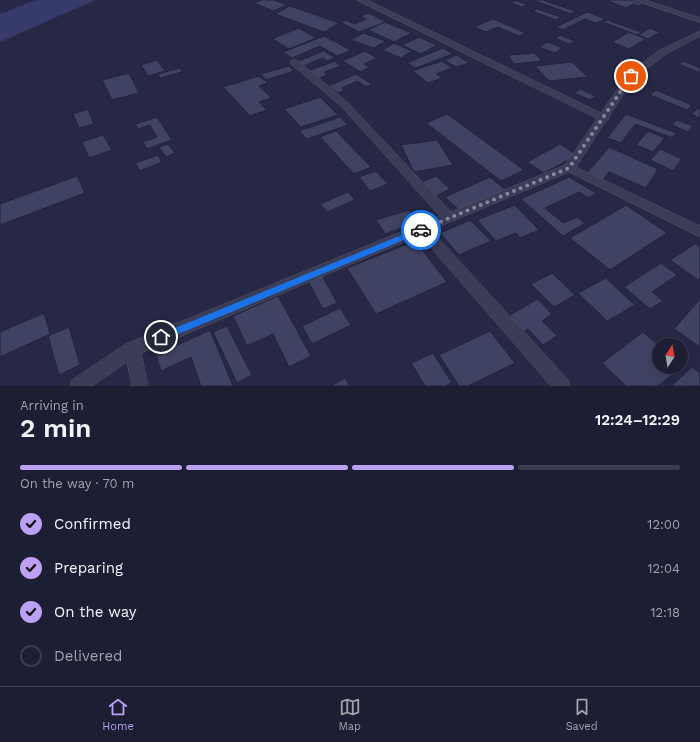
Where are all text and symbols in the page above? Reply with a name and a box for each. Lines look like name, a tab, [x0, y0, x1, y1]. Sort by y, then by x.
pin	[614, 59, 648, 93]
icon: bag	[620, 65, 642, 87]
courier	[401, 210, 441, 250]
icon: car	[410, 219, 432, 241]
pin	[144, 320, 178, 354]
icon: home	[150, 326, 172, 348]
north arrow	[652, 338, 688, 374]
map controls	[652, 338, 688, 374]
text: Arriving in	[20, 398, 84, 413]
text: 12:24–12:29	[595, 411, 680, 429]
text: 2 min	[20, 413, 91, 443]
text: On the way · 70 m	[20, 476, 134, 491]
icon: check	[20, 513, 42, 535]
text: Confirmed	[54, 515, 131, 533]
text: 12:00	[647, 517, 680, 532]
icon: check	[20, 557, 42, 579]
text: Preparing	[54, 559, 123, 577]
text: 12:04	[647, 561, 680, 576]
icon: check	[20, 601, 42, 623]
text: On the way	[54, 603, 136, 621]
text: 12:18	[650, 605, 680, 620]
text: Delivered	[54, 647, 122, 665]
tab: Home	[102, 696, 134, 733]
tab: Map	[339, 696, 361, 733]
tab: Saved	[566, 696, 598, 733]

